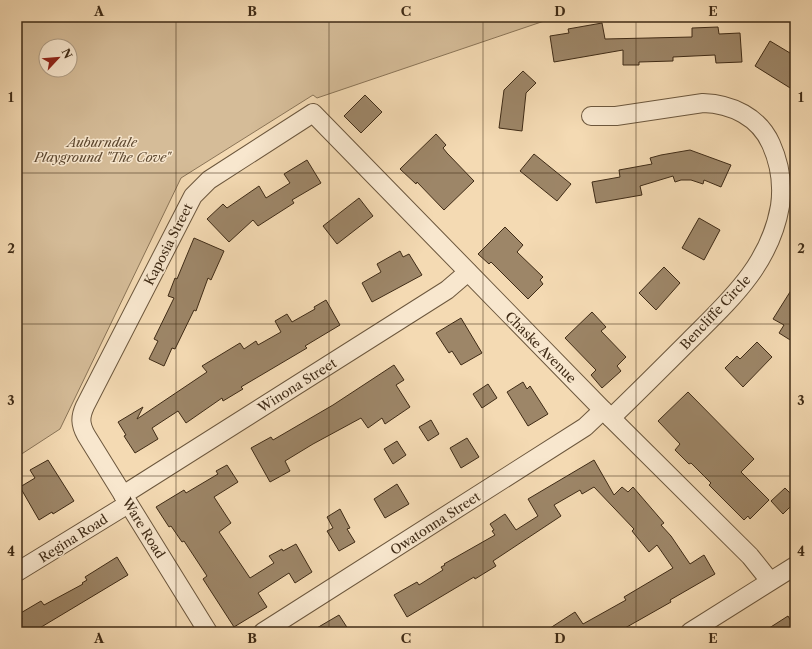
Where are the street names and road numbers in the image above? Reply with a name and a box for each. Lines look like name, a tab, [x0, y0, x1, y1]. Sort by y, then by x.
street label: Kaposia Street	[141, 200, 196, 288]
street label: Bencliffe Circle	[676, 271, 754, 353]
street label: Chaske Avenue	[502, 308, 580, 386]
street label: Winona Street	[254, 354, 340, 416]
street label: Owatonna Street	[387, 488, 483, 558]
street label: Ware Road	[119, 494, 169, 561]
street label: Regina Road	[36, 511, 110, 565]

